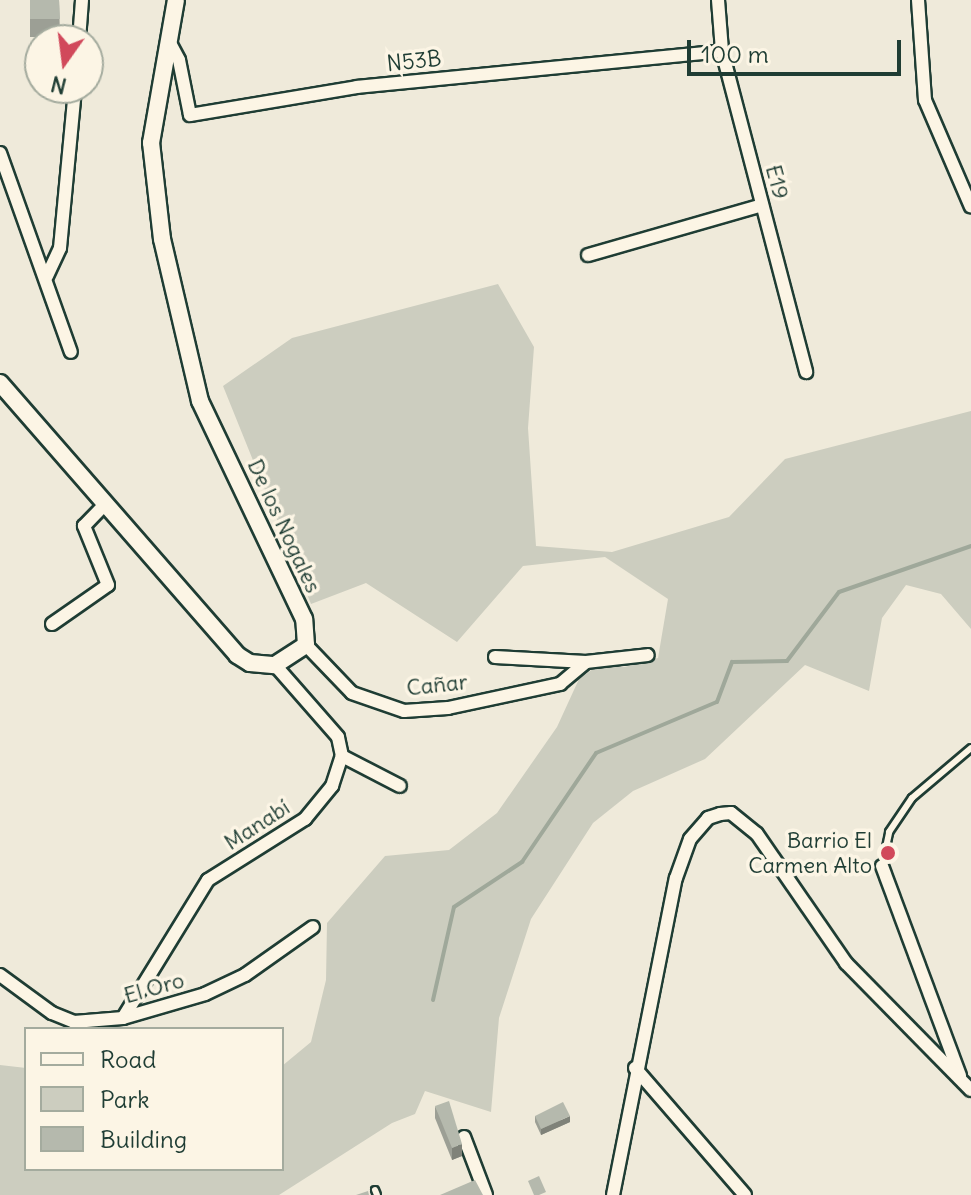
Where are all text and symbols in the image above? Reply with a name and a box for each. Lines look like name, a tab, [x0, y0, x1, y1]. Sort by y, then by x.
north arrow	[24, 24, 104, 104]
scale bar	[691, 24, 905, 74]
text: 100 m	[701, 39, 769, 69]
street label: N53B	[385, 45, 443, 77]
text: N	[48, 70, 69, 101]
street label: E19	[760, 162, 794, 202]
street label: De los Nogales	[242, 455, 326, 597]
street label: Cañar	[405, 669, 469, 701]
street label: Manabí	[219, 794, 295, 856]
place label: Barrio El Carmen Alto	[748, 827, 872, 878]
marker: Barrio El Carmen Alto	[879, 844, 897, 862]
street label: El Oro	[121, 967, 187, 1009]
legend	[24, 1027, 284, 1171]
text: Road	[100, 1044, 156, 1074]
text: Park	[100, 1084, 150, 1114]
text: Building	[100, 1124, 187, 1154]

